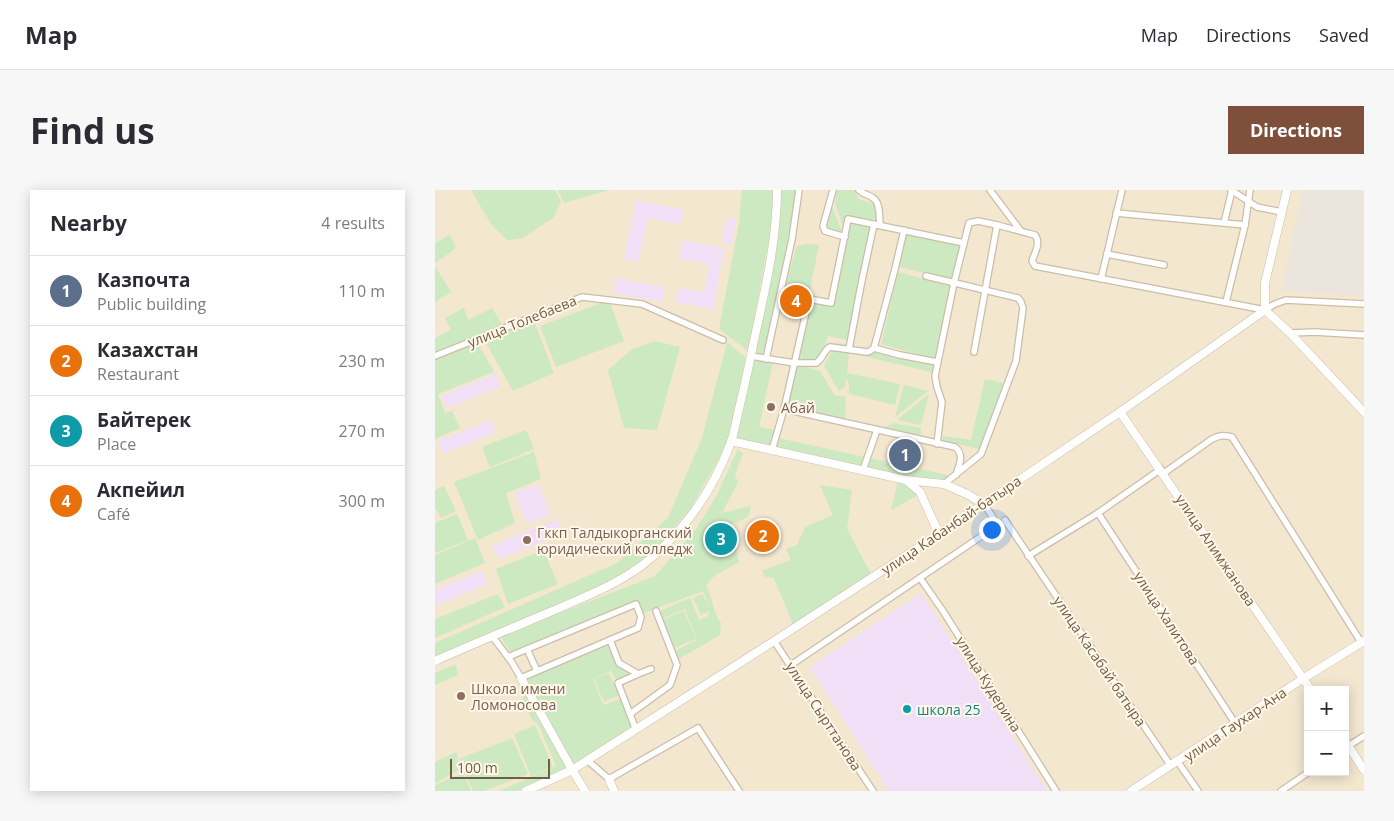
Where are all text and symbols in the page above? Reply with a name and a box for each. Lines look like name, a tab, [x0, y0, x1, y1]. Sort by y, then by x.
text: Map	[25, 18, 77, 51]
text: Map	[1141, 23, 1178, 47]
text: Directions	[1206, 23, 1291, 47]
text: Saved	[1319, 23, 1369, 47]
button: Directions	[1228, 106, 1364, 154]
text: Find us	[30, 107, 155, 154]
text: Nearby	[50, 209, 127, 237]
text: 4 results	[321, 212, 385, 234]
text: Казпочта	[97, 267, 190, 293]
text: 1	[61, 280, 71, 302]
text: 110 m	[339, 280, 385, 302]
pin: 4	[780, 282, 812, 320]
street label: улица Толебаева	[465, 290, 579, 352]
text: Public building	[97, 293, 206, 315]
text: Казахстан	[97, 337, 199, 363]
text: 2	[61, 350, 71, 372]
text: 230 m	[339, 350, 385, 372]
text: Restaurant	[97, 363, 179, 385]
place label: Абай	[781, 398, 815, 417]
marker: Абай	[765, 401, 777, 413]
text: Байтерек	[97, 407, 191, 433]
text: 3	[61, 420, 71, 442]
text: 270 m	[339, 420, 385, 442]
text: Place	[97, 433, 136, 455]
pin: 1	[889, 436, 921, 474]
street label: улица Кабанбай-батыра	[877, 471, 1025, 579]
text: Акпейил	[97, 477, 185, 503]
text: 4	[61, 490, 71, 512]
text: 300 m	[339, 490, 385, 512]
street label: улица Алимжанова	[1171, 490, 1261, 610]
text: Café	[97, 503, 130, 525]
pin: 2	[747, 517, 779, 555]
your location	[979, 517, 1005, 543]
pin: 3	[705, 520, 737, 558]
place label: Гккп Талдыкорганский юридический колледж	[537, 523, 693, 558]
marker: Гккп Талдыкорганский юридический колледж	[521, 534, 533, 546]
street label: улица Халитова	[1130, 568, 1204, 668]
street label: улица Касабай батыра	[1049, 592, 1151, 730]
street label: улица Кудерина	[952, 632, 1026, 736]
street label: улица Сырттанова	[782, 658, 866, 774]
place label: Школа имени Ломоносова	[471, 679, 565, 714]
street label: улица Гаухар-Ана	[1180, 683, 1290, 765]
map controls	[1304, 686, 1349, 776]
button: +	[1304, 686, 1349, 731]
marker: Школа имени Ломоносова	[455, 690, 467, 702]
place label: школа 25	[917, 700, 981, 719]
marker: школа 25	[901, 703, 913, 715]
button: −	[1304, 731, 1349, 776]
scale bar	[450, 756, 550, 779]
text: 100 m	[457, 758, 498, 777]

